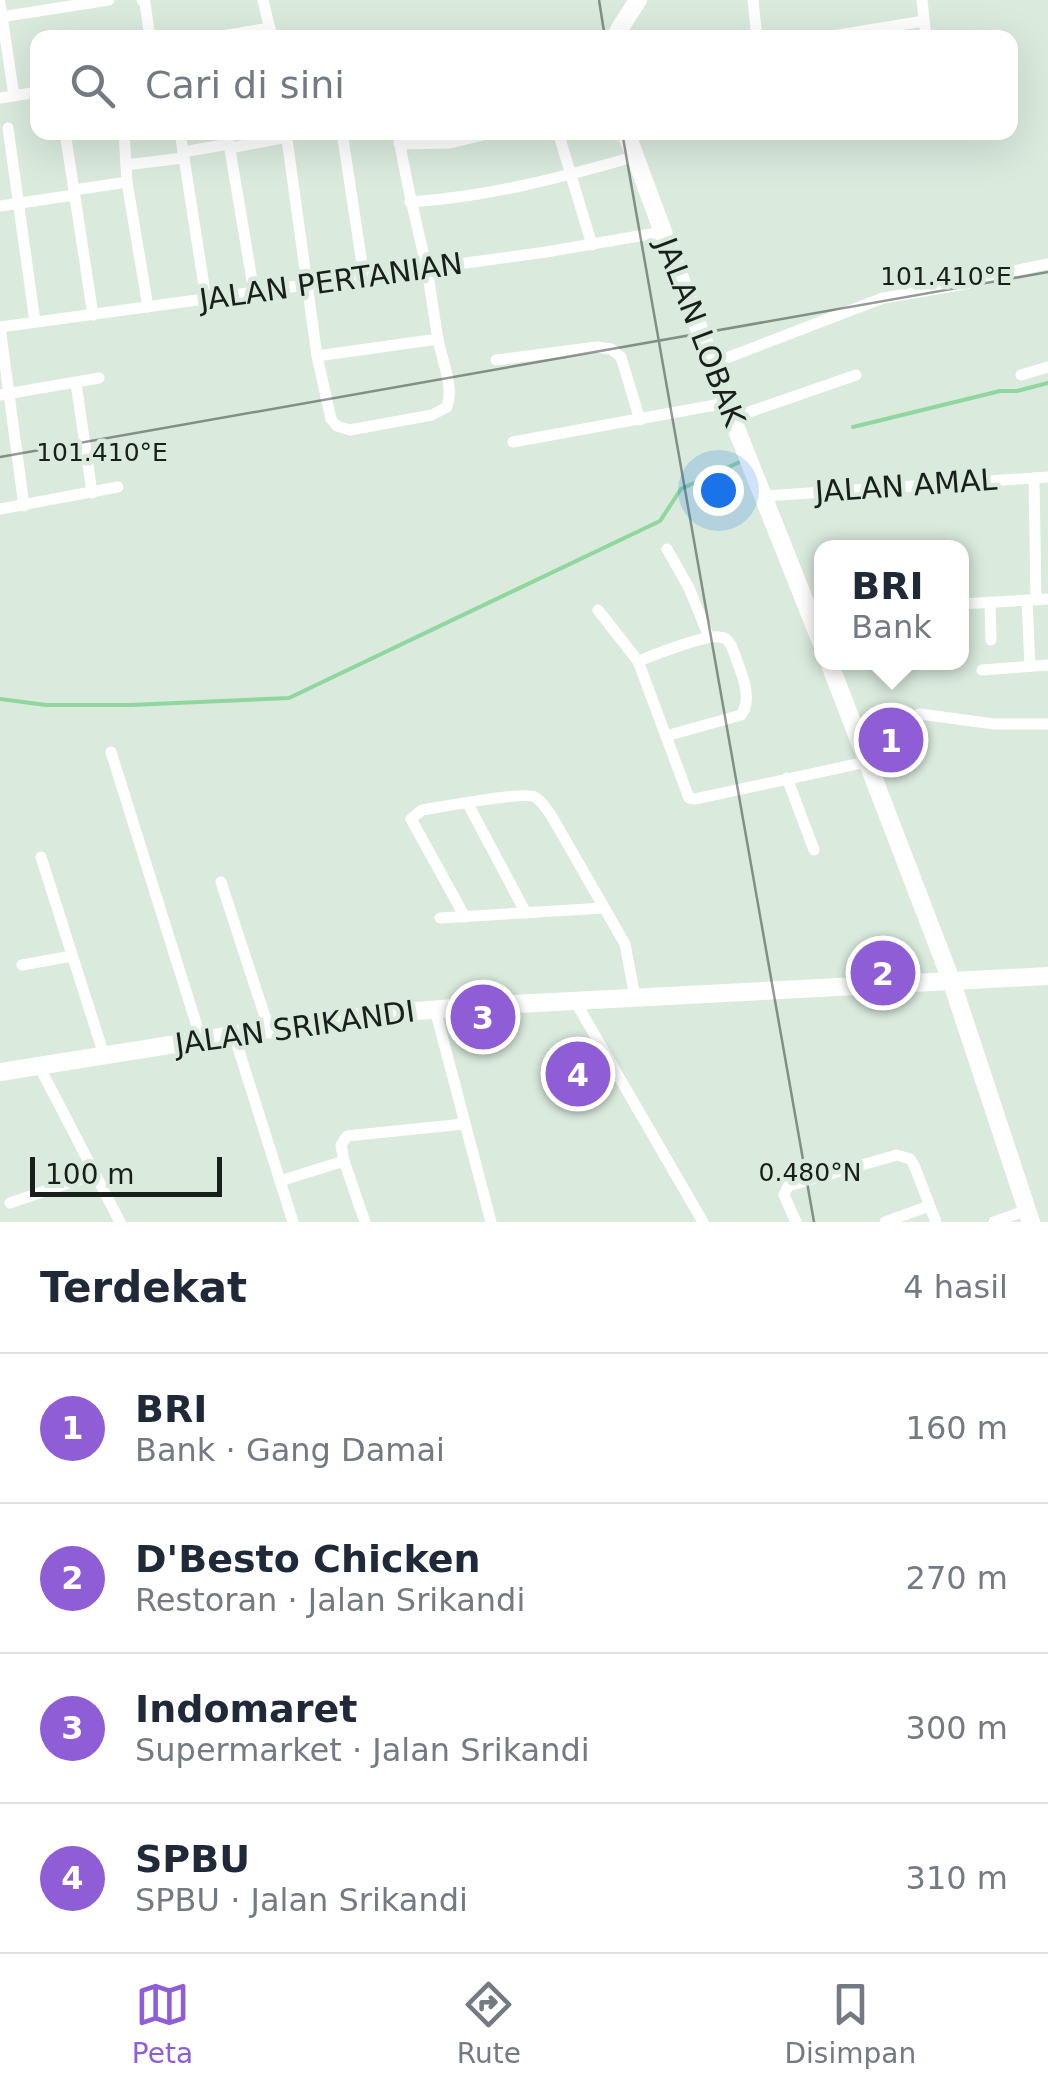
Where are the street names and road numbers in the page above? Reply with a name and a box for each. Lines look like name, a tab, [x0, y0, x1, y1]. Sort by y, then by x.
street label: JALAN LOBAK	[648, 231, 753, 432]
street label: JALAN PERTANIAN	[195, 246, 465, 318]
street label: JALAN AMAL	[812, 462, 998, 509]
street label: JALAN SRIKANDI	[171, 993, 417, 1062]

